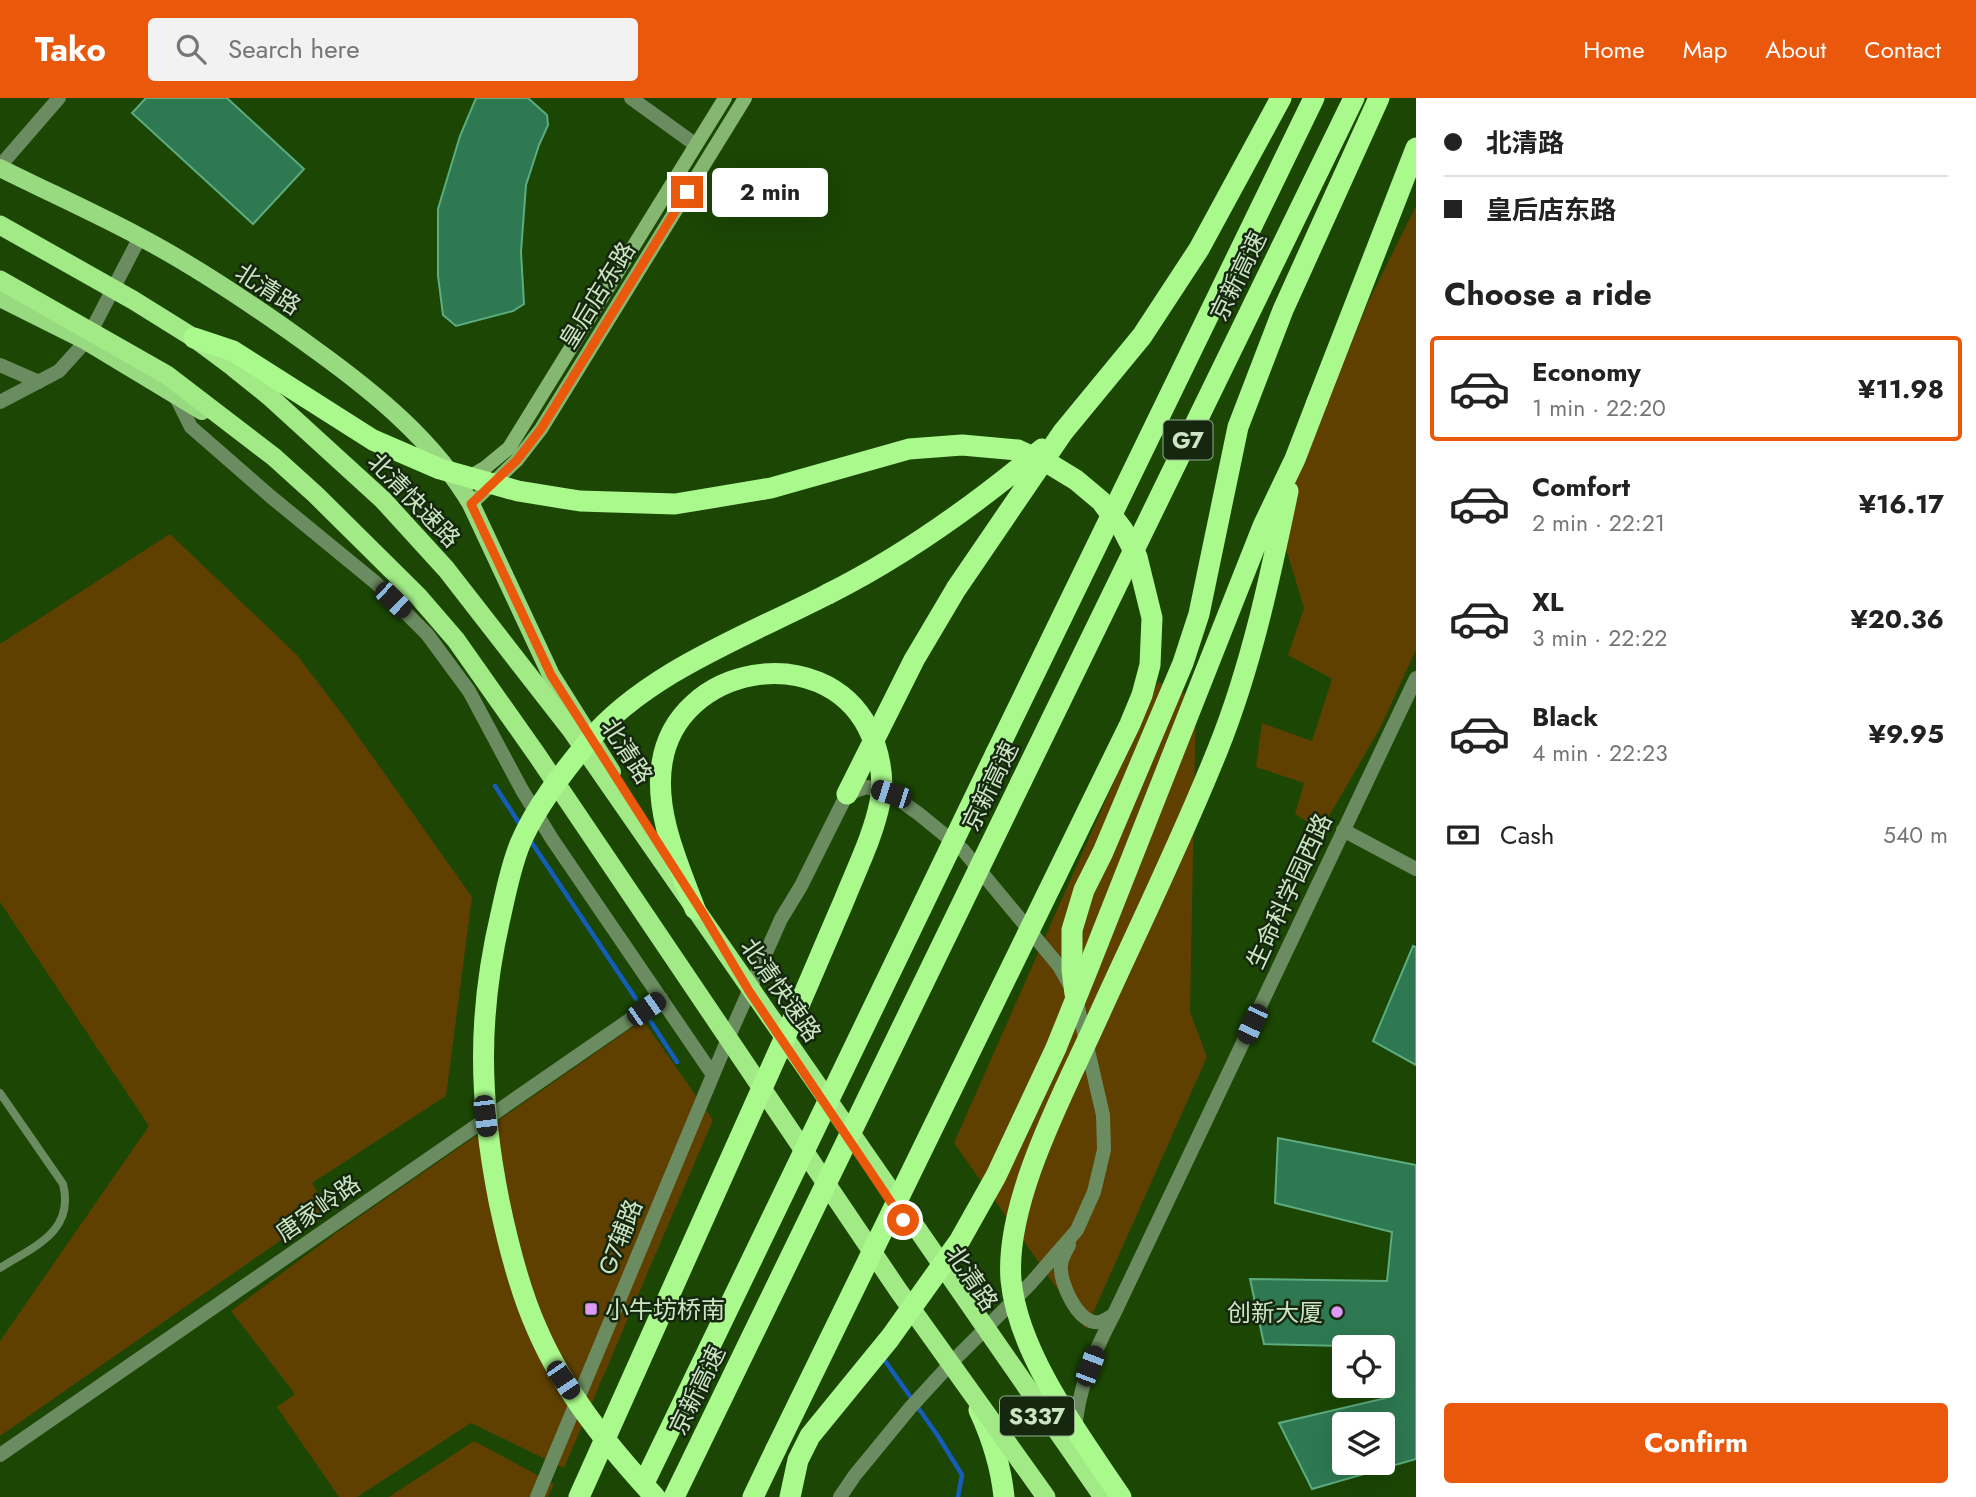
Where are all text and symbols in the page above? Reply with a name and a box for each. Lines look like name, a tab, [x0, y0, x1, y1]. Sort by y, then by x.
search box	[148, 18, 638, 81]
text: Tako	[35, 26, 106, 73]
icon: search	[172, 30, 210, 68]
text: Search here	[228, 30, 360, 68]
text: Home	[1583, 32, 1645, 67]
text: Map	[1683, 32, 1727, 67]
text: About	[1765, 32, 1826, 67]
text: Contact	[1864, 32, 1941, 67]
text: 北清路	[1486, 124, 1564, 162]
callout: 2 min	[712, 168, 827, 217]
text: 2 min	[740, 175, 800, 209]
route end	[671, 176, 703, 208]
text: 皇后店东路	[1486, 191, 1616, 229]
street label: 京新高速	[1201, 225, 1275, 327]
street label: 皇后店东路	[550, 235, 644, 355]
street label: 北清路	[228, 255, 308, 323]
text: Choose a ride	[1444, 271, 1652, 317]
text: Economy	[1532, 353, 1641, 391]
icon: car	[1448, 357, 1511, 420]
text: ¥11.98	[1858, 370, 1944, 408]
text: 1 min · 22:20	[1532, 391, 1666, 425]
road number: G7	[1164, 420, 1212, 460]
street label: 北清快速路	[360, 445, 468, 555]
text: Comfort	[1532, 468, 1630, 506]
icon: car	[1448, 472, 1511, 535]
text: ¥16.17	[1859, 485, 1944, 523]
text: 2 min · 22:21	[1532, 506, 1665, 540]
car	[371, 578, 416, 622]
text: XL	[1532, 583, 1564, 621]
icon: car	[1448, 587, 1511, 650]
text: ¥20.36	[1850, 600, 1944, 638]
text: 3 min · 22:22	[1532, 621, 1667, 655]
text: Black	[1532, 698, 1598, 736]
icon: car	[1448, 702, 1511, 765]
street label: 北清路	[593, 711, 661, 791]
text: ¥9.95	[1868, 715, 1944, 753]
street label: 京新高速	[953, 735, 1027, 837]
text: 4 min · 22:23	[1532, 736, 1668, 770]
car	[868, 778, 915, 810]
street label: 生命科学园西路	[1238, 807, 1340, 975]
icon: cash	[1444, 816, 1482, 854]
text: Cash	[1500, 816, 1554, 854]
text: 540 m	[1883, 818, 1948, 852]
street label: 北清快速路	[732, 931, 830, 1049]
car	[623, 988, 670, 1030]
car	[1234, 1001, 1271, 1047]
car	[473, 1094, 498, 1138]
street label: 唐家岭路	[269, 1166, 367, 1250]
street label: G7辅路	[589, 1194, 651, 1280]
route start	[887, 1204, 919, 1236]
street label: 北清路	[937, 1238, 1007, 1318]
place label: 小牛坊桥南	[605, 1292, 725, 1327]
place label: 创新大厦	[1227, 1295, 1323, 1330]
marker: 小牛坊桥南	[583, 1301, 599, 1317]
marker: 创新大厦	[1329, 1304, 1345, 1320]
map controls	[1332, 1335, 1395, 1475]
button: locate	[1332, 1335, 1395, 1398]
street label: 京新高速	[660, 1339, 734, 1441]
car	[1073, 1343, 1108, 1389]
car	[543, 1357, 584, 1403]
road number: S337	[1000, 1396, 1074, 1436]
button: Confirm	[1444, 1403, 1948, 1483]
button: layers	[1332, 1412, 1395, 1475]

